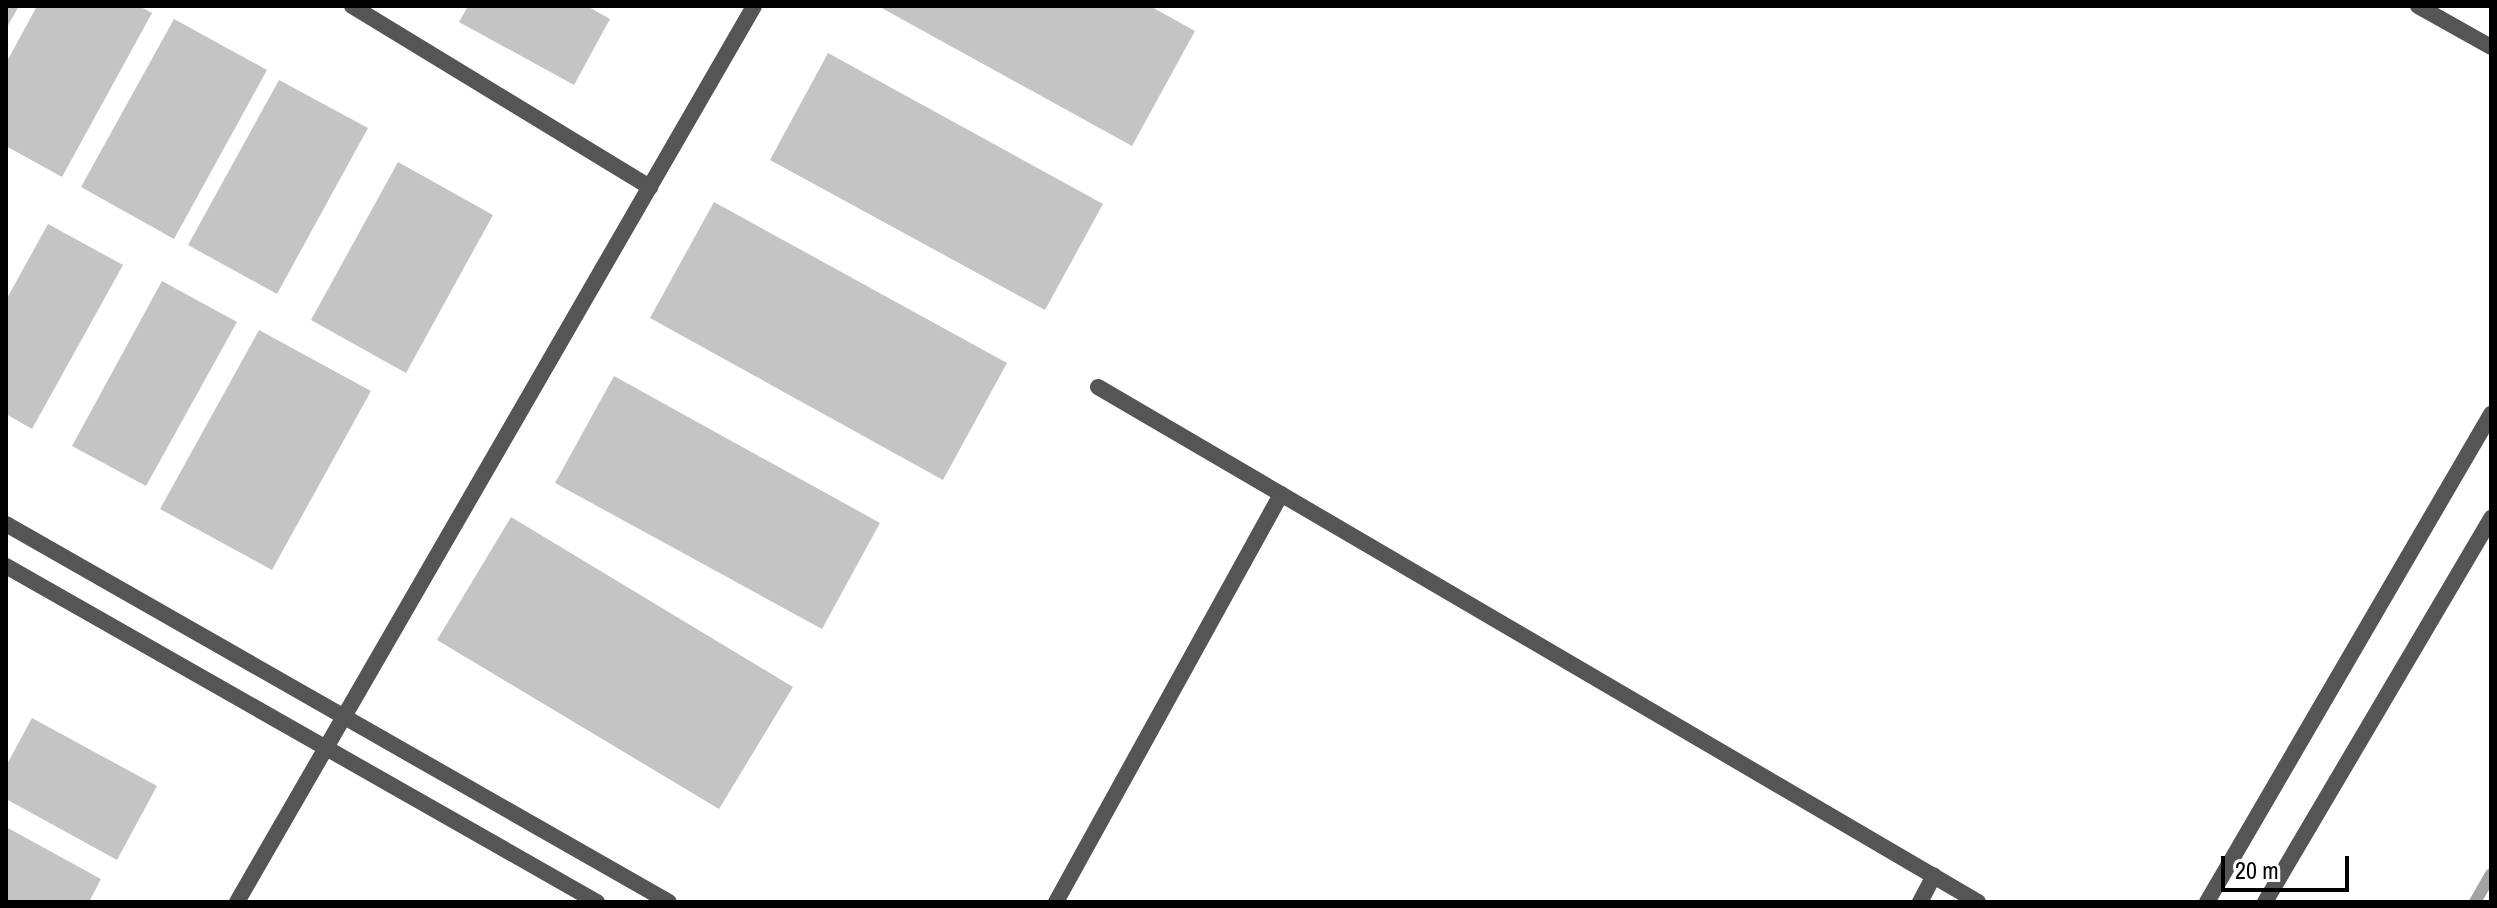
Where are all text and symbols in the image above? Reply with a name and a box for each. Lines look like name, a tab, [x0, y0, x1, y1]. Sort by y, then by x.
scale bar	[2225, 840, 2353, 890]
text: 20 m	[2235, 854, 2279, 886]

